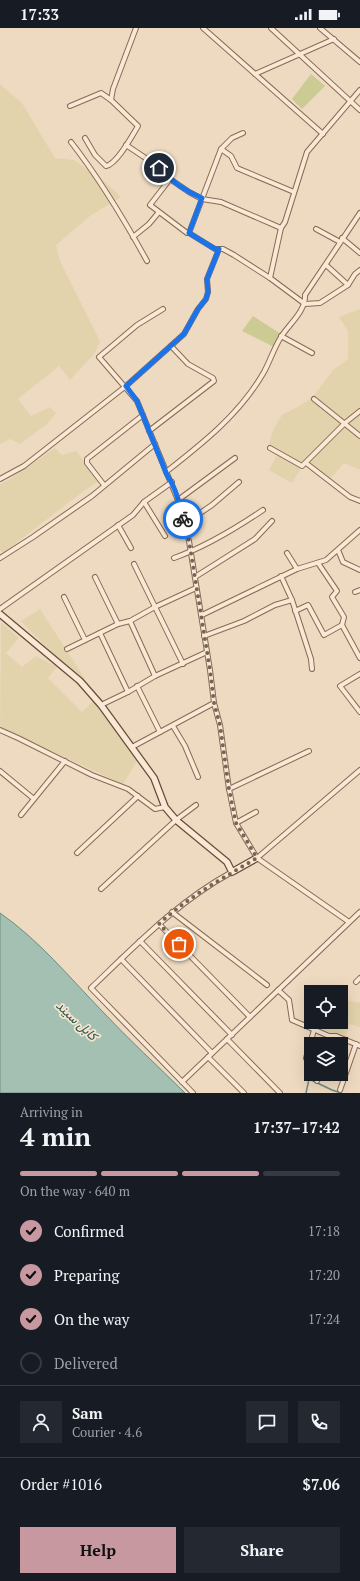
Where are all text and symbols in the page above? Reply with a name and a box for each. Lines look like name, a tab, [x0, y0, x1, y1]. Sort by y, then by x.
text: 17:33	[20, 4, 59, 24]
pin	[142, 151, 176, 185]
icon: home	[148, 157, 170, 179]
courier	[163, 499, 203, 539]
icon: bike	[172, 508, 194, 530]
pin	[162, 927, 196, 961]
icon: bag	[168, 933, 190, 955]
map controls	[304, 985, 348, 1081]
button: locate	[304, 985, 348, 1029]
water label: کابل سيند	[52, 996, 103, 1046]
button: layers	[304, 1037, 348, 1081]
text: Arriving in	[20, 1103, 83, 1121]
text: 17:37–17:42	[253, 1117, 340, 1137]
text: 4 min	[20, 1119, 91, 1153]
text: On the way · 640 m	[20, 1182, 130, 1200]
icon: check	[20, 1220, 42, 1242]
text: Confirmed	[54, 1221, 124, 1241]
text: 17:18	[308, 1222, 340, 1240]
icon: check	[20, 1264, 42, 1286]
text: Preparing	[54, 1265, 119, 1285]
text: 17:20	[308, 1266, 340, 1284]
icon: check	[20, 1308, 42, 1330]
text: On the way	[54, 1309, 129, 1329]
text: 17:24	[308, 1310, 340, 1328]
text: Delivered	[54, 1353, 118, 1373]
button: person	[20, 1401, 62, 1443]
button: chat	[246, 1401, 288, 1443]
button: phone	[298, 1401, 340, 1443]
text: Sam	[72, 1403, 103, 1423]
text: Courier · 4.6	[72, 1423, 142, 1441]
text: Order #1016	[20, 1474, 102, 1494]
text: $7.06	[302, 1474, 340, 1494]
button: Help	[20, 1527, 176, 1573]
button: Share	[184, 1527, 340, 1573]

